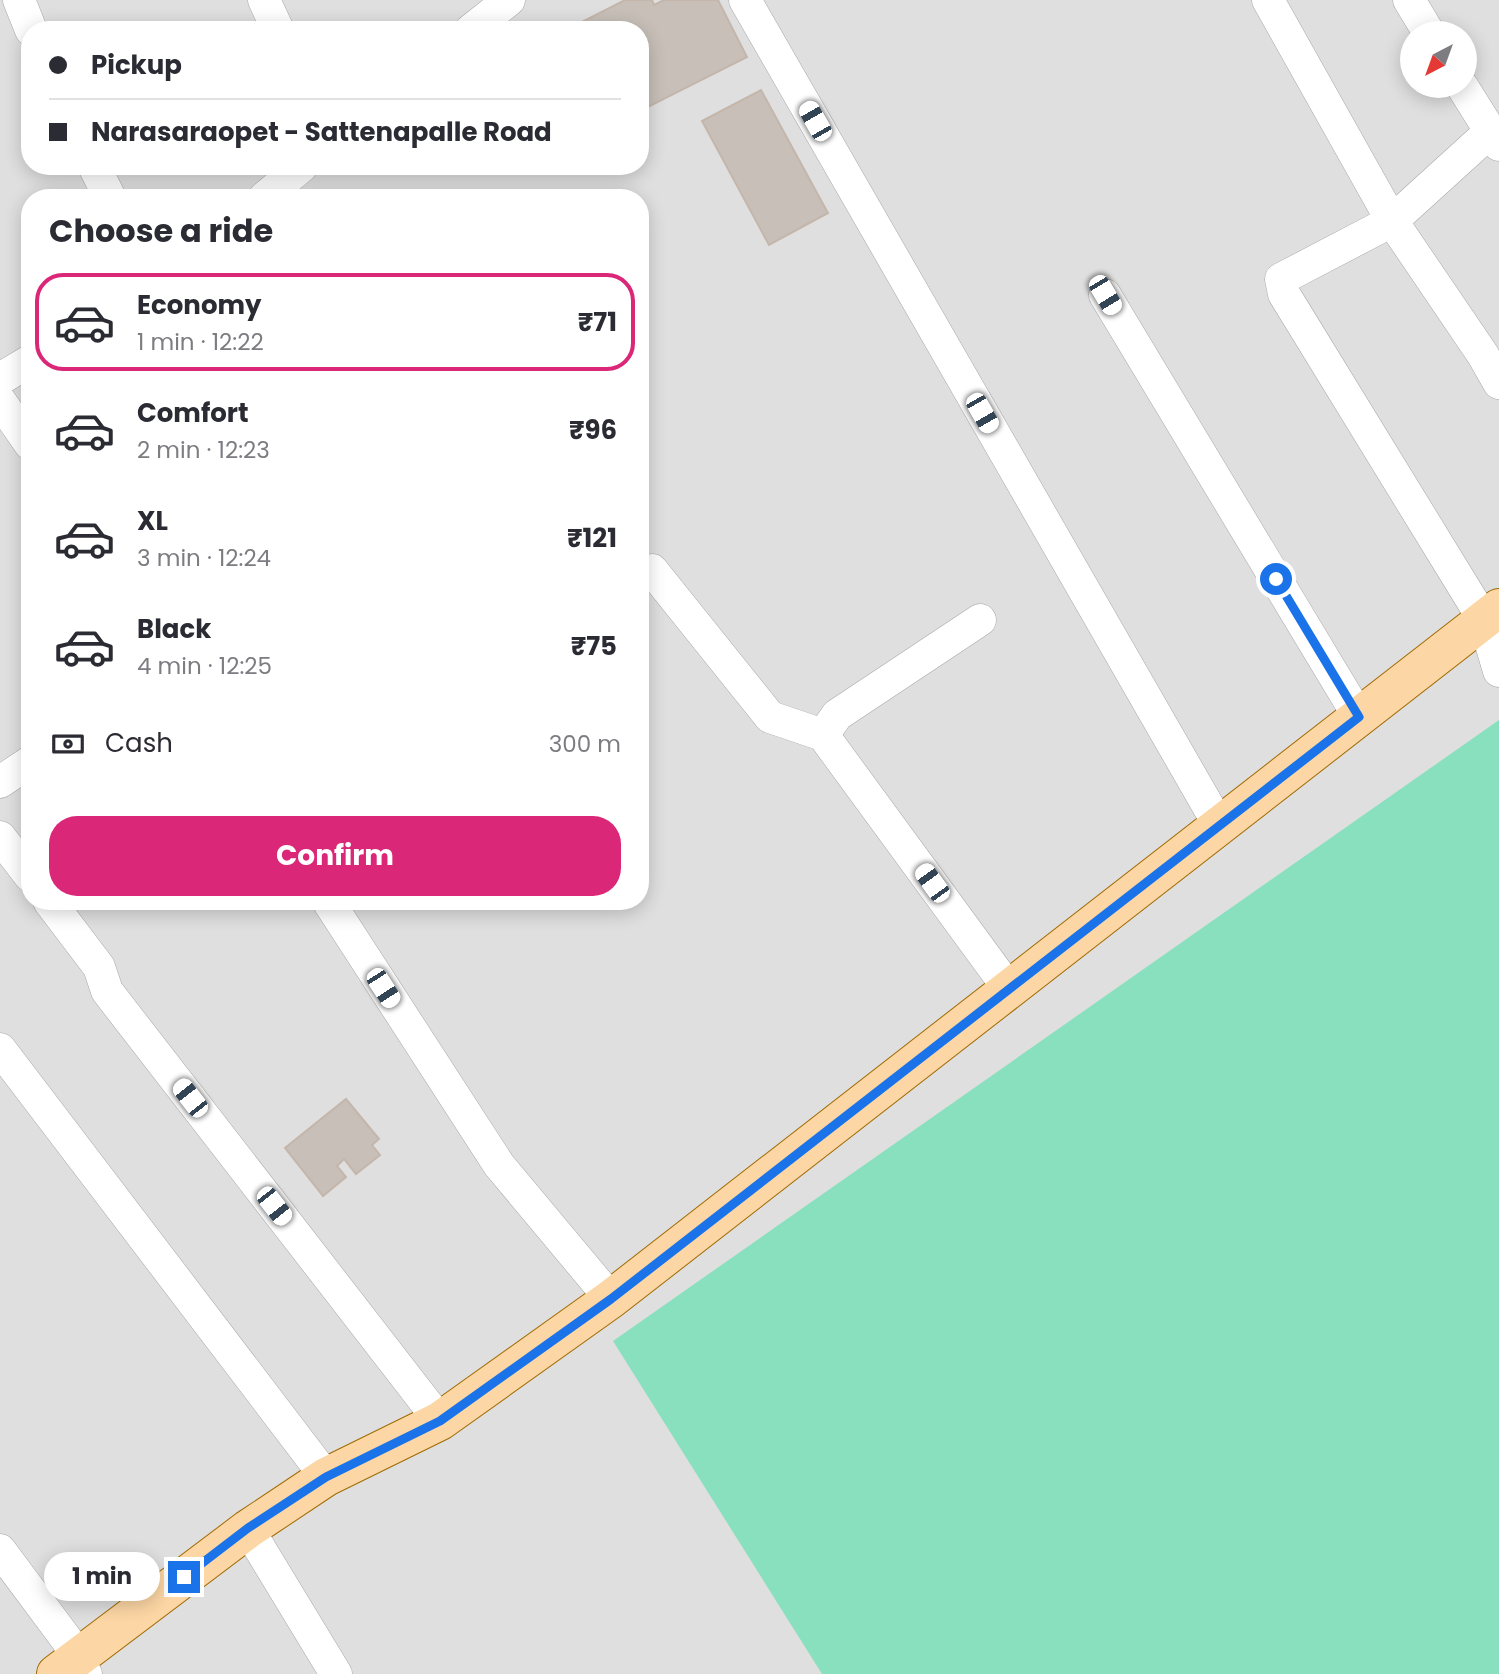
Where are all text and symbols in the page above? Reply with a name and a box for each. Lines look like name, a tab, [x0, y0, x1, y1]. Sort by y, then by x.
north arrow	[1400, 21, 1477, 98]
map controls	[1400, 21, 1477, 98]
text: Pickup	[91, 47, 182, 83]
car	[796, 98, 835, 144]
text: Narasaraopet - Sattenapalle Road	[91, 114, 552, 150]
text: Choose a ride	[49, 208, 273, 253]
car	[1086, 272, 1125, 318]
text: Economy	[137, 287, 261, 323]
icon: car	[53, 291, 116, 354]
text: ₹71	[578, 304, 617, 340]
text: 1 min · 12:22	[137, 326, 264, 358]
car	[963, 390, 1002, 436]
text: Comfort	[137, 395, 249, 431]
icon: car	[53, 399, 116, 462]
text: ₹96	[569, 412, 617, 448]
text: 2 min · 12:23	[137, 434, 270, 466]
text: XL	[137, 503, 168, 539]
icon: car	[53, 507, 116, 570]
text: ₹121	[567, 520, 617, 556]
text: 3 min · 12:24	[137, 542, 271, 574]
route start	[1260, 563, 1292, 595]
text: Black	[137, 611, 211, 647]
icon: car	[53, 615, 116, 678]
text: ₹75	[571, 628, 617, 664]
text: 4 min · 12:25	[137, 650, 272, 682]
icon: cash	[49, 725, 87, 763]
text: Cash	[105, 725, 173, 761]
text: 300 m	[549, 728, 621, 760]
button: Confirm	[49, 816, 621, 896]
car	[912, 860, 953, 906]
car	[363, 965, 404, 1011]
car	[169, 1075, 212, 1121]
car	[253, 1183, 296, 1229]
callout: 1 min	[44, 1552, 160, 1602]
text: 1 min	[72, 1560, 132, 1592]
route end	[168, 1561, 200, 1593]

